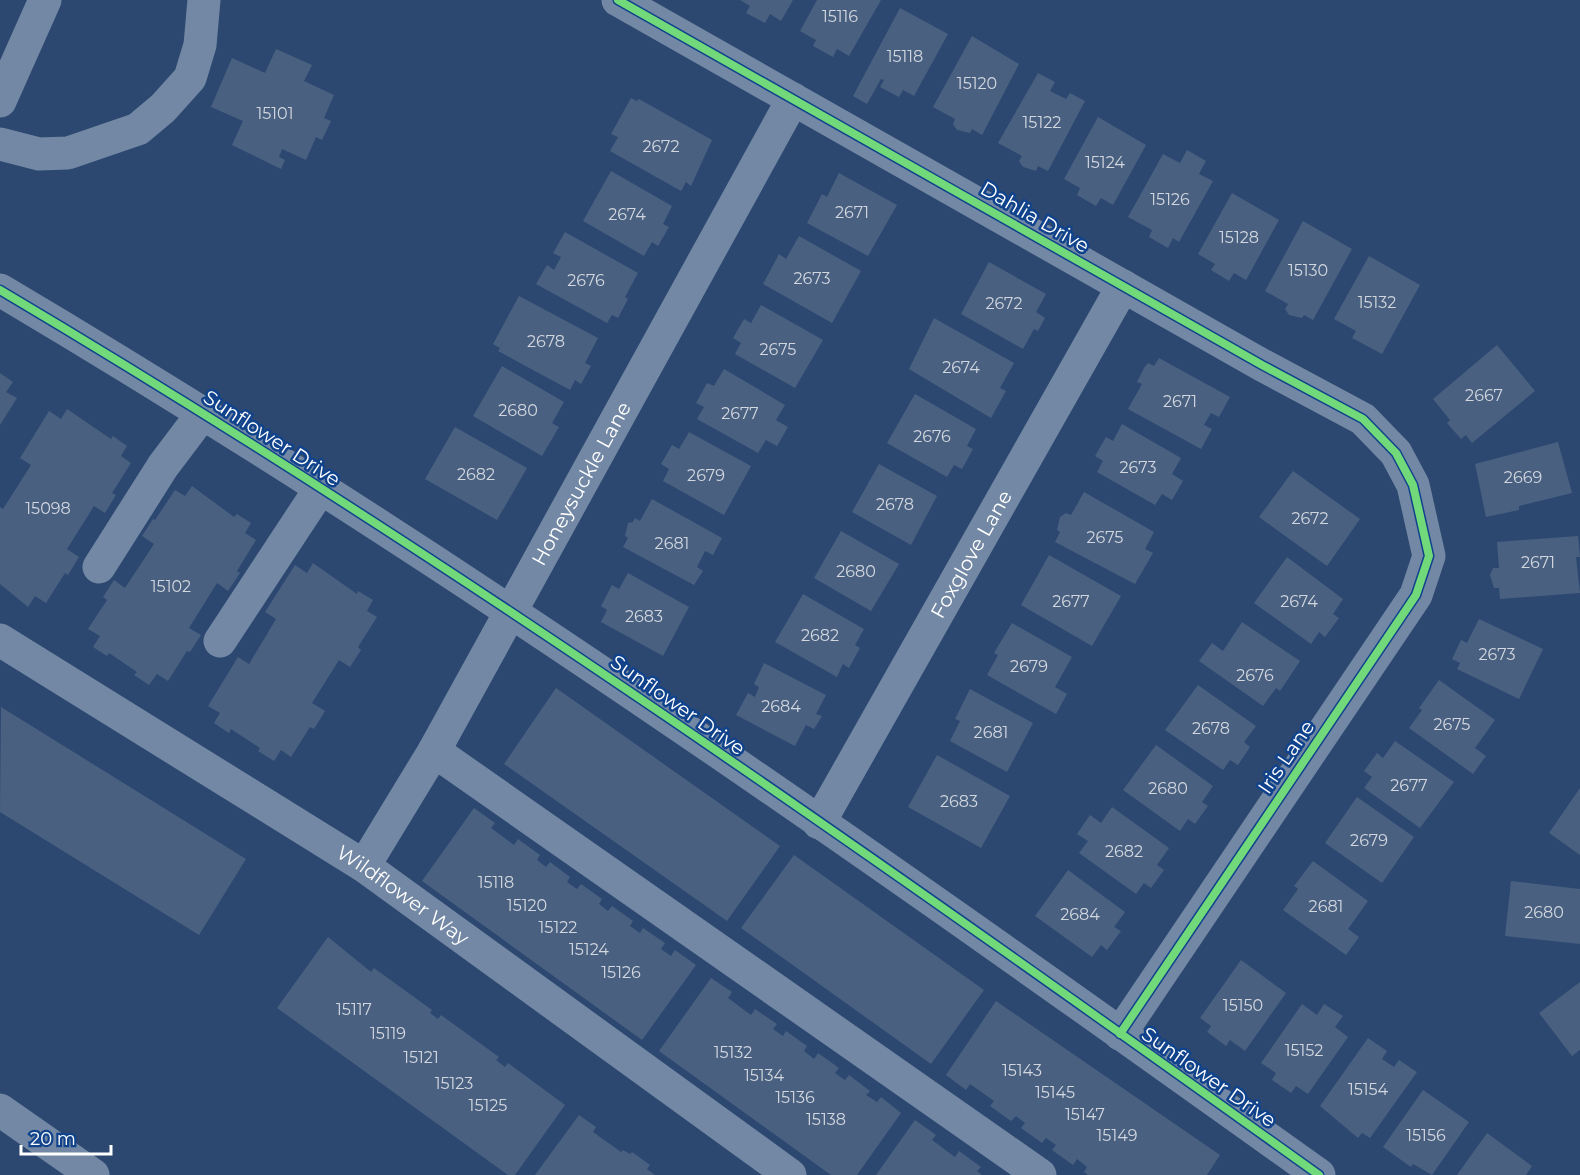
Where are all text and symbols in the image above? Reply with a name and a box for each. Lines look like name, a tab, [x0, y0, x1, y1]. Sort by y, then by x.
house number: 15116	[822, 7, 858, 26]
house number: 15118	[887, 47, 923, 66]
house number: 15120	[957, 74, 997, 93]
house number: 15101	[257, 104, 293, 123]
house number: 15122	[1023, 113, 1061, 132]
house number: 2672	[642, 137, 680, 156]
house number: 15124	[1085, 153, 1125, 172]
street label: Dahlia Drive	[976, 176, 1094, 258]
house number: 15126	[1150, 190, 1190, 209]
house number: 2671	[835, 203, 869, 222]
house number: 2674	[608, 205, 646, 224]
house number: 15128	[1219, 228, 1259, 247]
house number: 15130	[1288, 261, 1328, 280]
house number: 2673	[794, 269, 830, 288]
house number: 2676	[567, 271, 605, 290]
house number: 15132	[1358, 293, 1396, 312]
house number: 2672	[985, 294, 1023, 313]
house number: 2678	[527, 332, 565, 351]
house number: 2675	[760, 340, 796, 359]
house number: 2674	[942, 358, 980, 377]
street label: Sunflower Drive	[199, 385, 345, 491]
house number: 2667	[1465, 386, 1503, 405]
house number: 2671	[1163, 392, 1197, 411]
street label: Honeysuckle Lane	[527, 397, 636, 570]
house number: 2680	[498, 401, 538, 420]
house number: 2677	[721, 404, 759, 423]
house number: 2676	[913, 427, 951, 446]
house number: 2673	[1120, 458, 1156, 477]
house number: 2682	[457, 465, 495, 484]
house number: 2679	[687, 466, 725, 485]
house number: 2669	[1504, 468, 1542, 487]
street label: Foxglove Lane	[925, 486, 1017, 622]
house number: 2678	[876, 495, 914, 514]
house number: 15098	[25, 499, 71, 518]
house number: 2672	[1291, 509, 1329, 528]
house number: 2675	[1087, 528, 1123, 547]
house number: 2681	[655, 534, 689, 553]
house number: 2671	[1521, 553, 1555, 572]
house number: 2680	[836, 562, 876, 581]
house number: 15102	[151, 577, 191, 596]
house number: 2677	[1052, 592, 1090, 611]
house number: 2674	[1280, 592, 1318, 611]
house number: 2683	[625, 607, 663, 626]
house number: 2682	[801, 626, 839, 645]
house number: 2673	[1479, 645, 1515, 664]
street label: Sunflower Drive	[606, 650, 750, 760]
house number: 2679	[1010, 657, 1048, 676]
house number: 2676	[1236, 666, 1274, 685]
house number: 2684	[761, 697, 801, 716]
house number: 2675	[1434, 715, 1470, 734]
street label: Iris Lane	[1253, 716, 1319, 798]
house number: 2678	[1192, 719, 1230, 738]
house number: 2681	[974, 723, 1008, 742]
house number: 2677	[1390, 776, 1428, 795]
house number: 2680	[1148, 779, 1188, 798]
house number: 2683	[940, 792, 978, 811]
house number: 2679	[1350, 831, 1388, 850]
street label: Wildflower Way	[332, 840, 474, 950]
house number: 2682	[1105, 842, 1143, 861]
house number: 15118	[478, 873, 514, 892]
house number: 15120	[507, 896, 547, 915]
house number: 2681	[1309, 897, 1343, 916]
house number: 2680	[1524, 903, 1564, 922]
house number: 2684	[1060, 905, 1100, 924]
house number: 15122	[539, 918, 577, 937]
house number: 15124	[569, 940, 609, 959]
house number: 15126	[601, 963, 641, 982]
house number: 15150	[1223, 996, 1263, 1015]
house number: 15117	[336, 1000, 372, 1019]
street label: Sunflower Drive	[1137, 1022, 1281, 1132]
house number: 15119	[370, 1024, 406, 1043]
house number: 15152	[1285, 1041, 1323, 1060]
house number: 15132	[714, 1043, 752, 1062]
house number: 15121	[403, 1048, 439, 1067]
house number: 15143	[1002, 1061, 1042, 1080]
house number: 15134	[744, 1066, 785, 1085]
house number: 15123	[435, 1074, 473, 1093]
house number: 15154	[1348, 1080, 1389, 1099]
house number: 15145	[1035, 1083, 1075, 1102]
house number: 15136	[775, 1088, 815, 1107]
house number: 15125	[469, 1096, 507, 1115]
house number: 15147	[1065, 1105, 1105, 1124]
house number: 15138	[806, 1110, 846, 1129]
scale bar	[21, 1118, 111, 1156]
house number: 15149	[1097, 1126, 1137, 1145]
house number: 15156	[1406, 1126, 1446, 1145]
text: 20 m	[30, 1128, 76, 1150]

